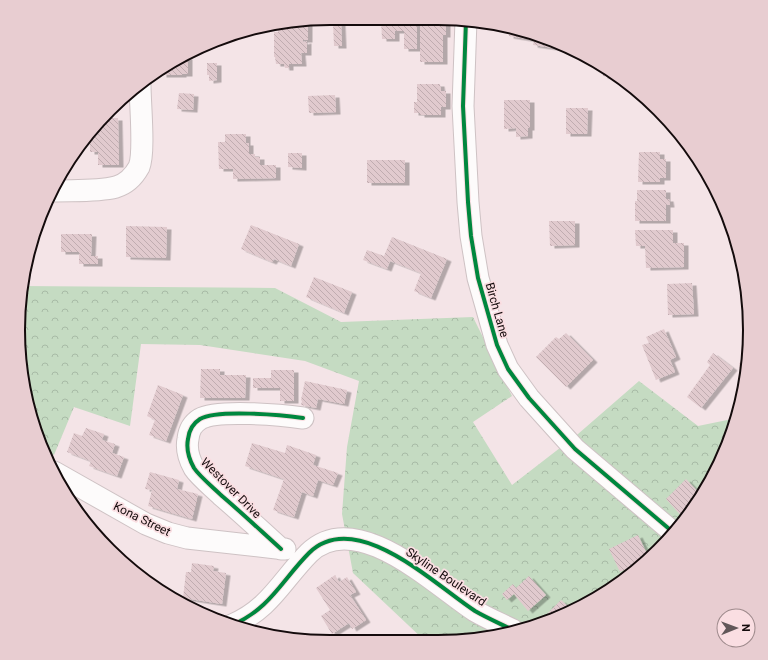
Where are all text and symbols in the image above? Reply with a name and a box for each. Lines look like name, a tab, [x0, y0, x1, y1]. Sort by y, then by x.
street label: Birch Lane	[483, 281, 511, 339]
street label: Westover Drive	[198, 455, 264, 521]
street label: Kona Street	[111, 499, 173, 539]
street label: Skyline Boulevard	[403, 545, 489, 609]
north arrow	[716, 608, 756, 648]
text: N	[739, 624, 752, 632]

